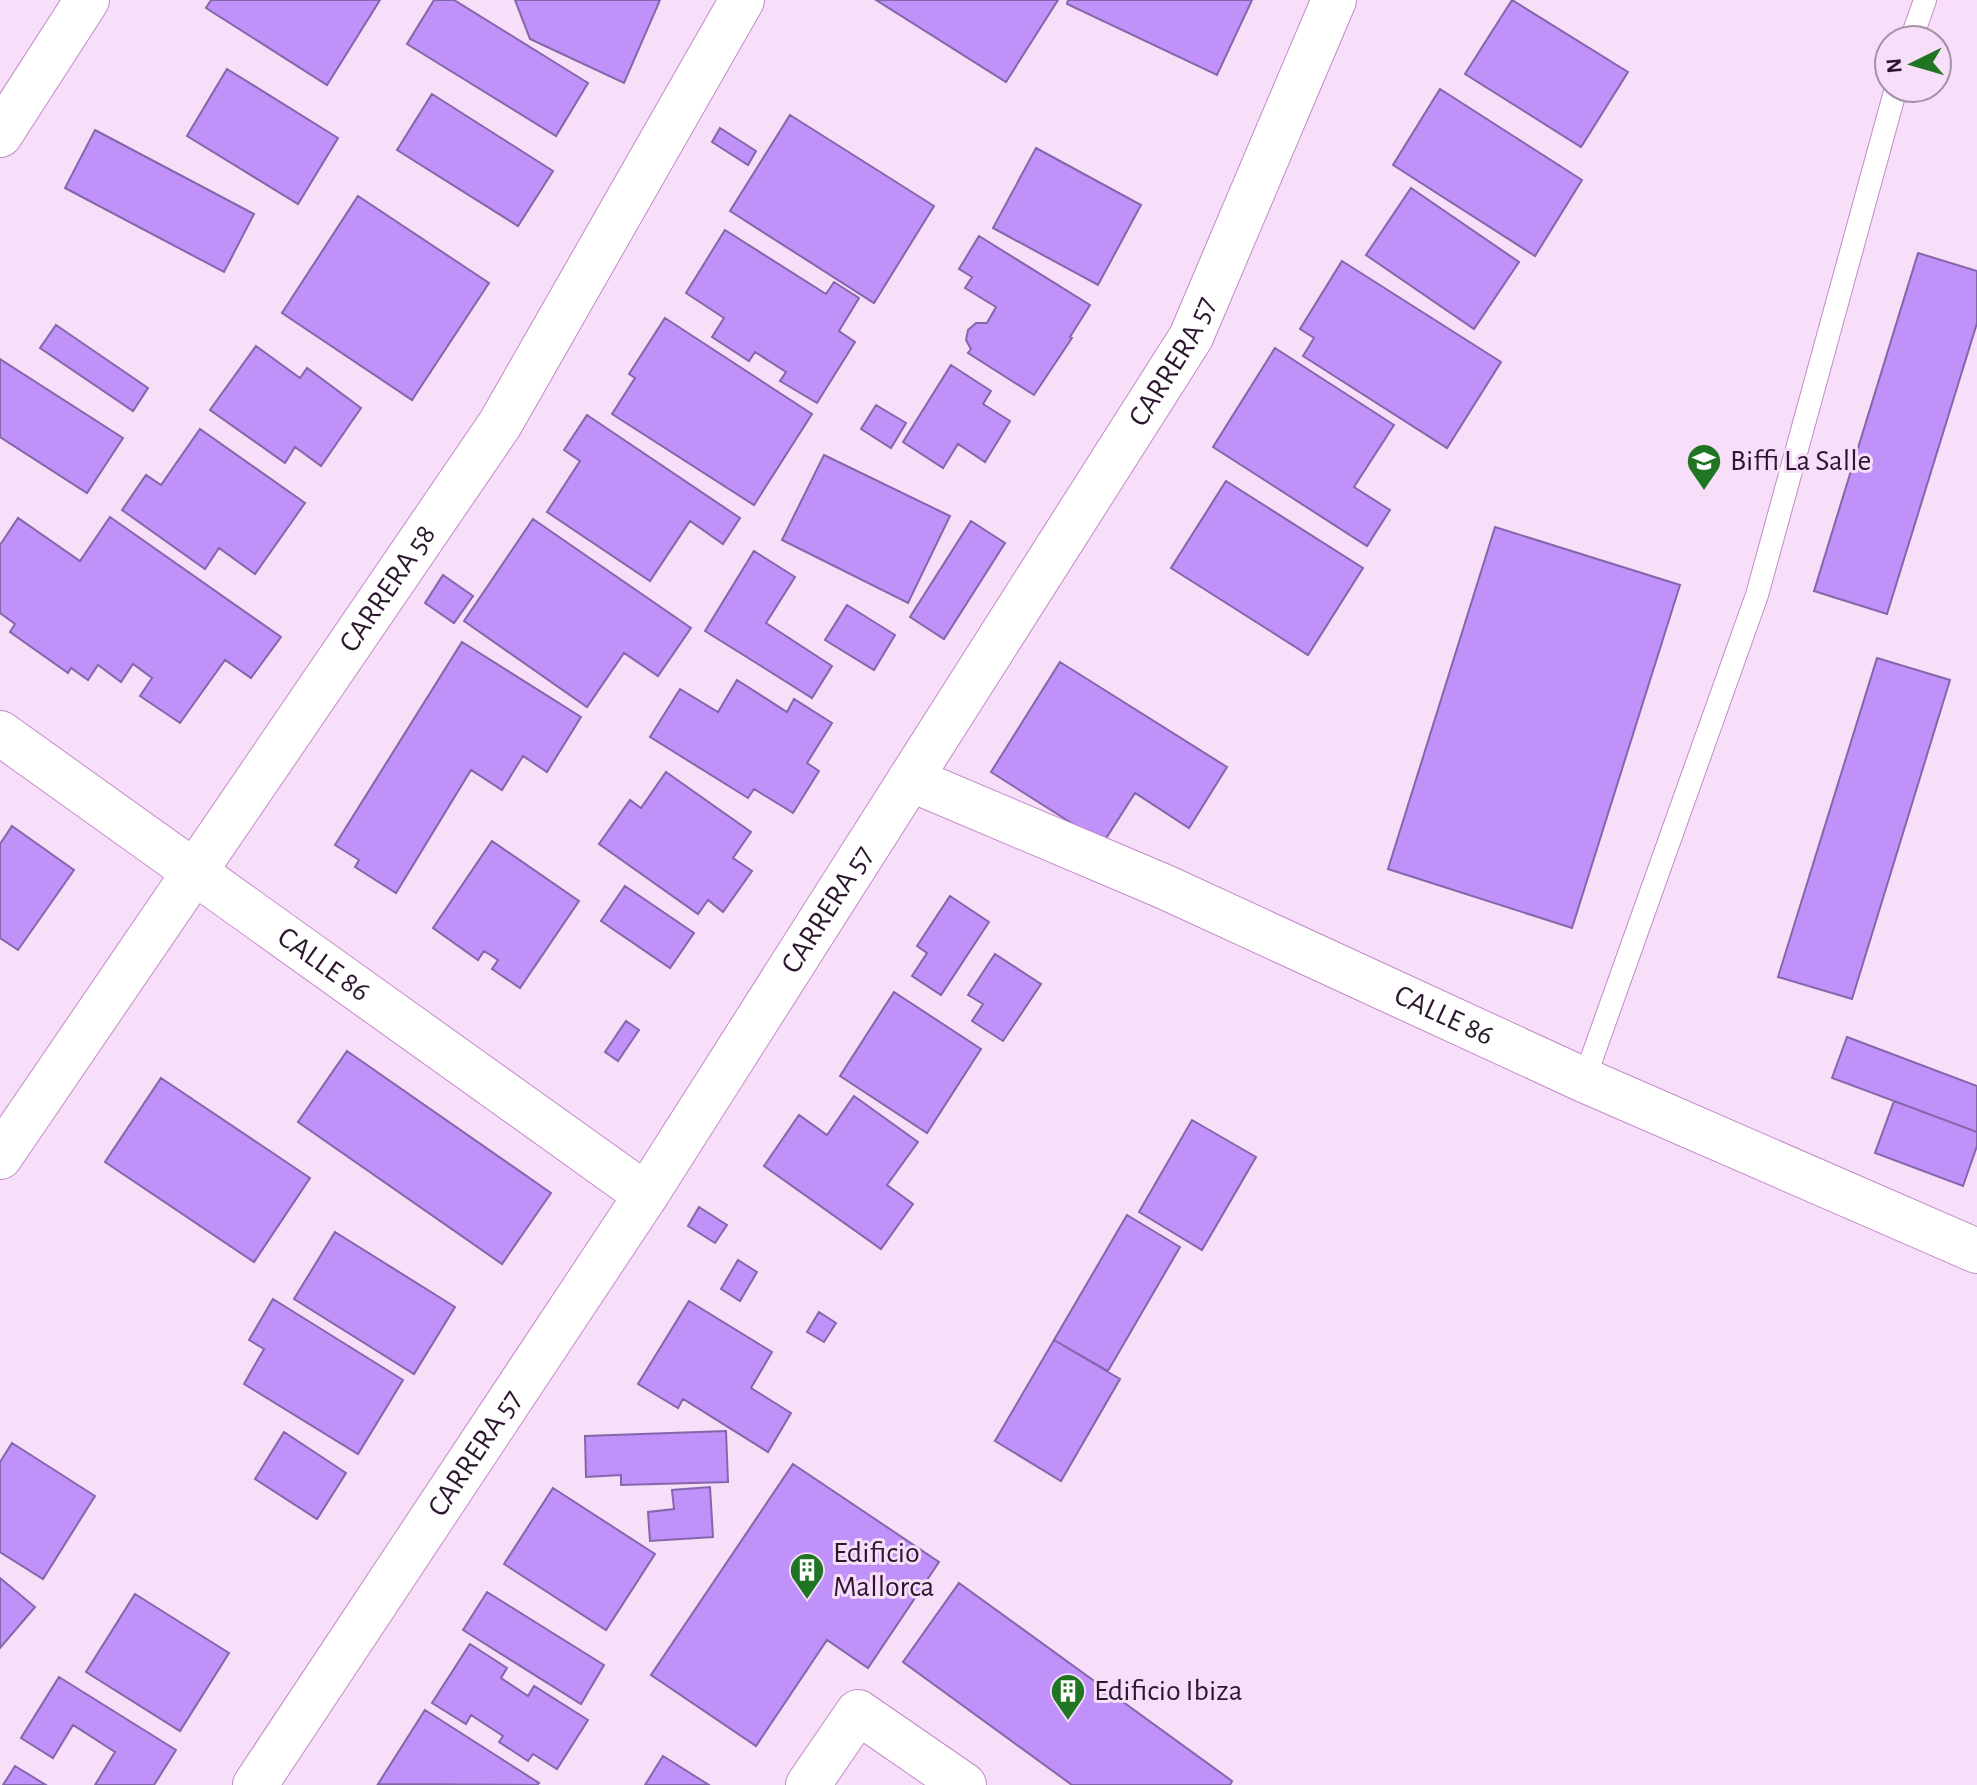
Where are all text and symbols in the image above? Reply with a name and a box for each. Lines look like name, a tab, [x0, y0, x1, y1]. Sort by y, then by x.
north arrow	[1873, 24, 1953, 104]
text: N	[1882, 57, 1906, 74]
street label: CARRERA 57	[1123, 292, 1221, 432]
school or university icon: Biffi La Salle	[1685, 442, 1723, 492]
place label: Biffi La Salle	[1730, 446, 1871, 476]
street label: CARRERA 58	[334, 520, 441, 658]
street label: CARRERA 57	[776, 840, 879, 979]
street label: CALLE 86	[272, 922, 375, 1007]
street label: CALLE 86	[1390, 980, 1498, 1051]
street label: CARRERA 57	[422, 1385, 527, 1522]
place label: Edificio Mallorca	[833, 1538, 934, 1602]
building icon: Edificio Mallorca	[788, 1551, 826, 1601]
building icon: Edificio Ibiza	[1049, 1672, 1087, 1722]
place label: Edificio Ibiza	[1094, 1676, 1243, 1706]

